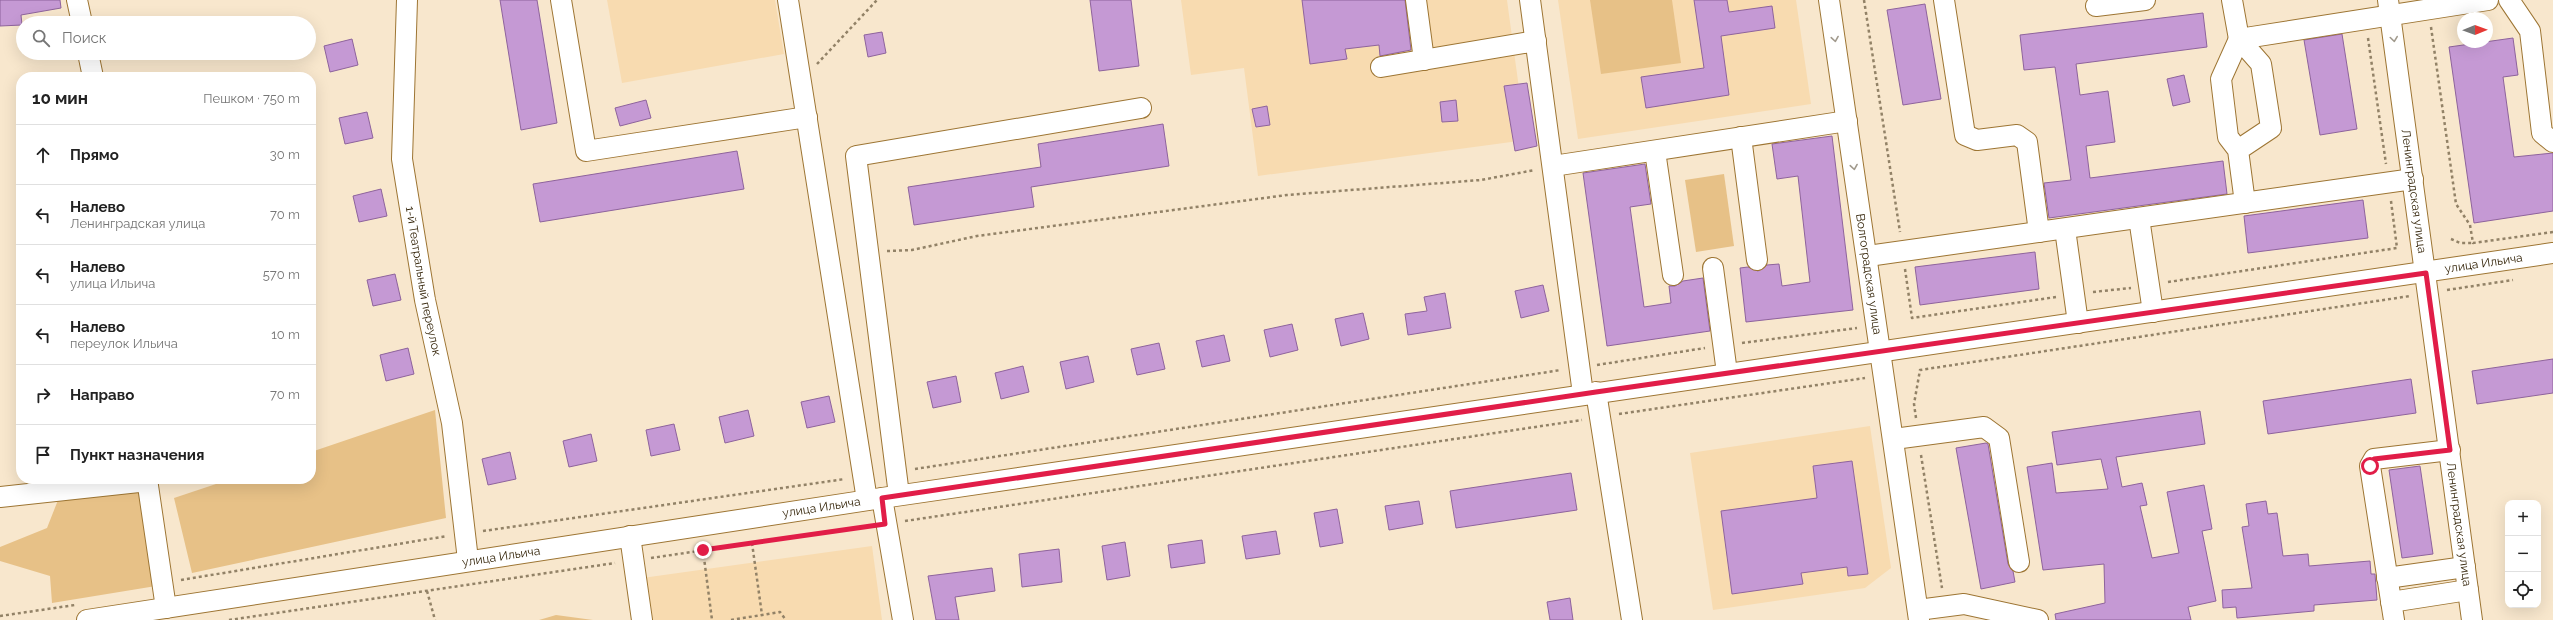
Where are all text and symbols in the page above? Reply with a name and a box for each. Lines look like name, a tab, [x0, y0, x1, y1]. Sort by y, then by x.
north arrow	[2457, 12, 2493, 48]
search box	[16, 16, 316, 60]
icon: search	[30, 27, 52, 49]
text: Поиск	[62, 29, 107, 47]
one-way arrow	[1830, 35, 1839, 42]
one-way arrow	[2389, 36, 2398, 42]
text: 10 мин	[32, 88, 88, 108]
text: Пешком · 750 m	[203, 91, 300, 106]
street label: Ленинградская улица	[2399, 128, 2429, 254]
icon: ahead	[32, 144, 54, 166]
text: Прямо	[70, 146, 119, 164]
text: 30 m	[270, 147, 300, 162]
one-way arrow	[1849, 164, 1858, 170]
text: Налево	[70, 198, 125, 216]
icon: left	[32, 204, 54, 226]
street label: 1-й Театральный переулок	[403, 205, 444, 357]
text: 70 m	[270, 207, 300, 222]
street label: Волгоградская улица	[1853, 213, 1884, 336]
text: Ленинградская улица	[70, 216, 205, 231]
street label: улица Ильича	[2444, 251, 2524, 276]
text: Налево	[70, 258, 125, 276]
icon: left	[32, 264, 54, 286]
text: 570 m	[263, 267, 300, 282]
text: улица Ильича	[70, 276, 155, 291]
text: Налево	[70, 318, 125, 336]
icon: left	[32, 324, 54, 346]
text: 10 m	[271, 327, 300, 342]
text: переулок Ильича	[70, 336, 178, 351]
icon: right	[32, 384, 54, 406]
text: Направо	[70, 386, 134, 404]
text: 70 m	[270, 387, 300, 402]
icon: arrive	[32, 444, 54, 466]
text: Пункт назначения	[70, 446, 204, 464]
route start	[2361, 457, 2379, 475]
street label: Ленинградская улица	[2444, 461, 2474, 587]
street label: улица Ильича	[781, 494, 861, 520]
map controls	[2505, 500, 2541, 608]
button: +	[2505, 500, 2541, 536]
button: −	[2505, 536, 2541, 572]
route end	[694, 541, 712, 559]
street label: улица Ильича	[461, 544, 541, 569]
button: locate	[2505, 572, 2541, 608]

